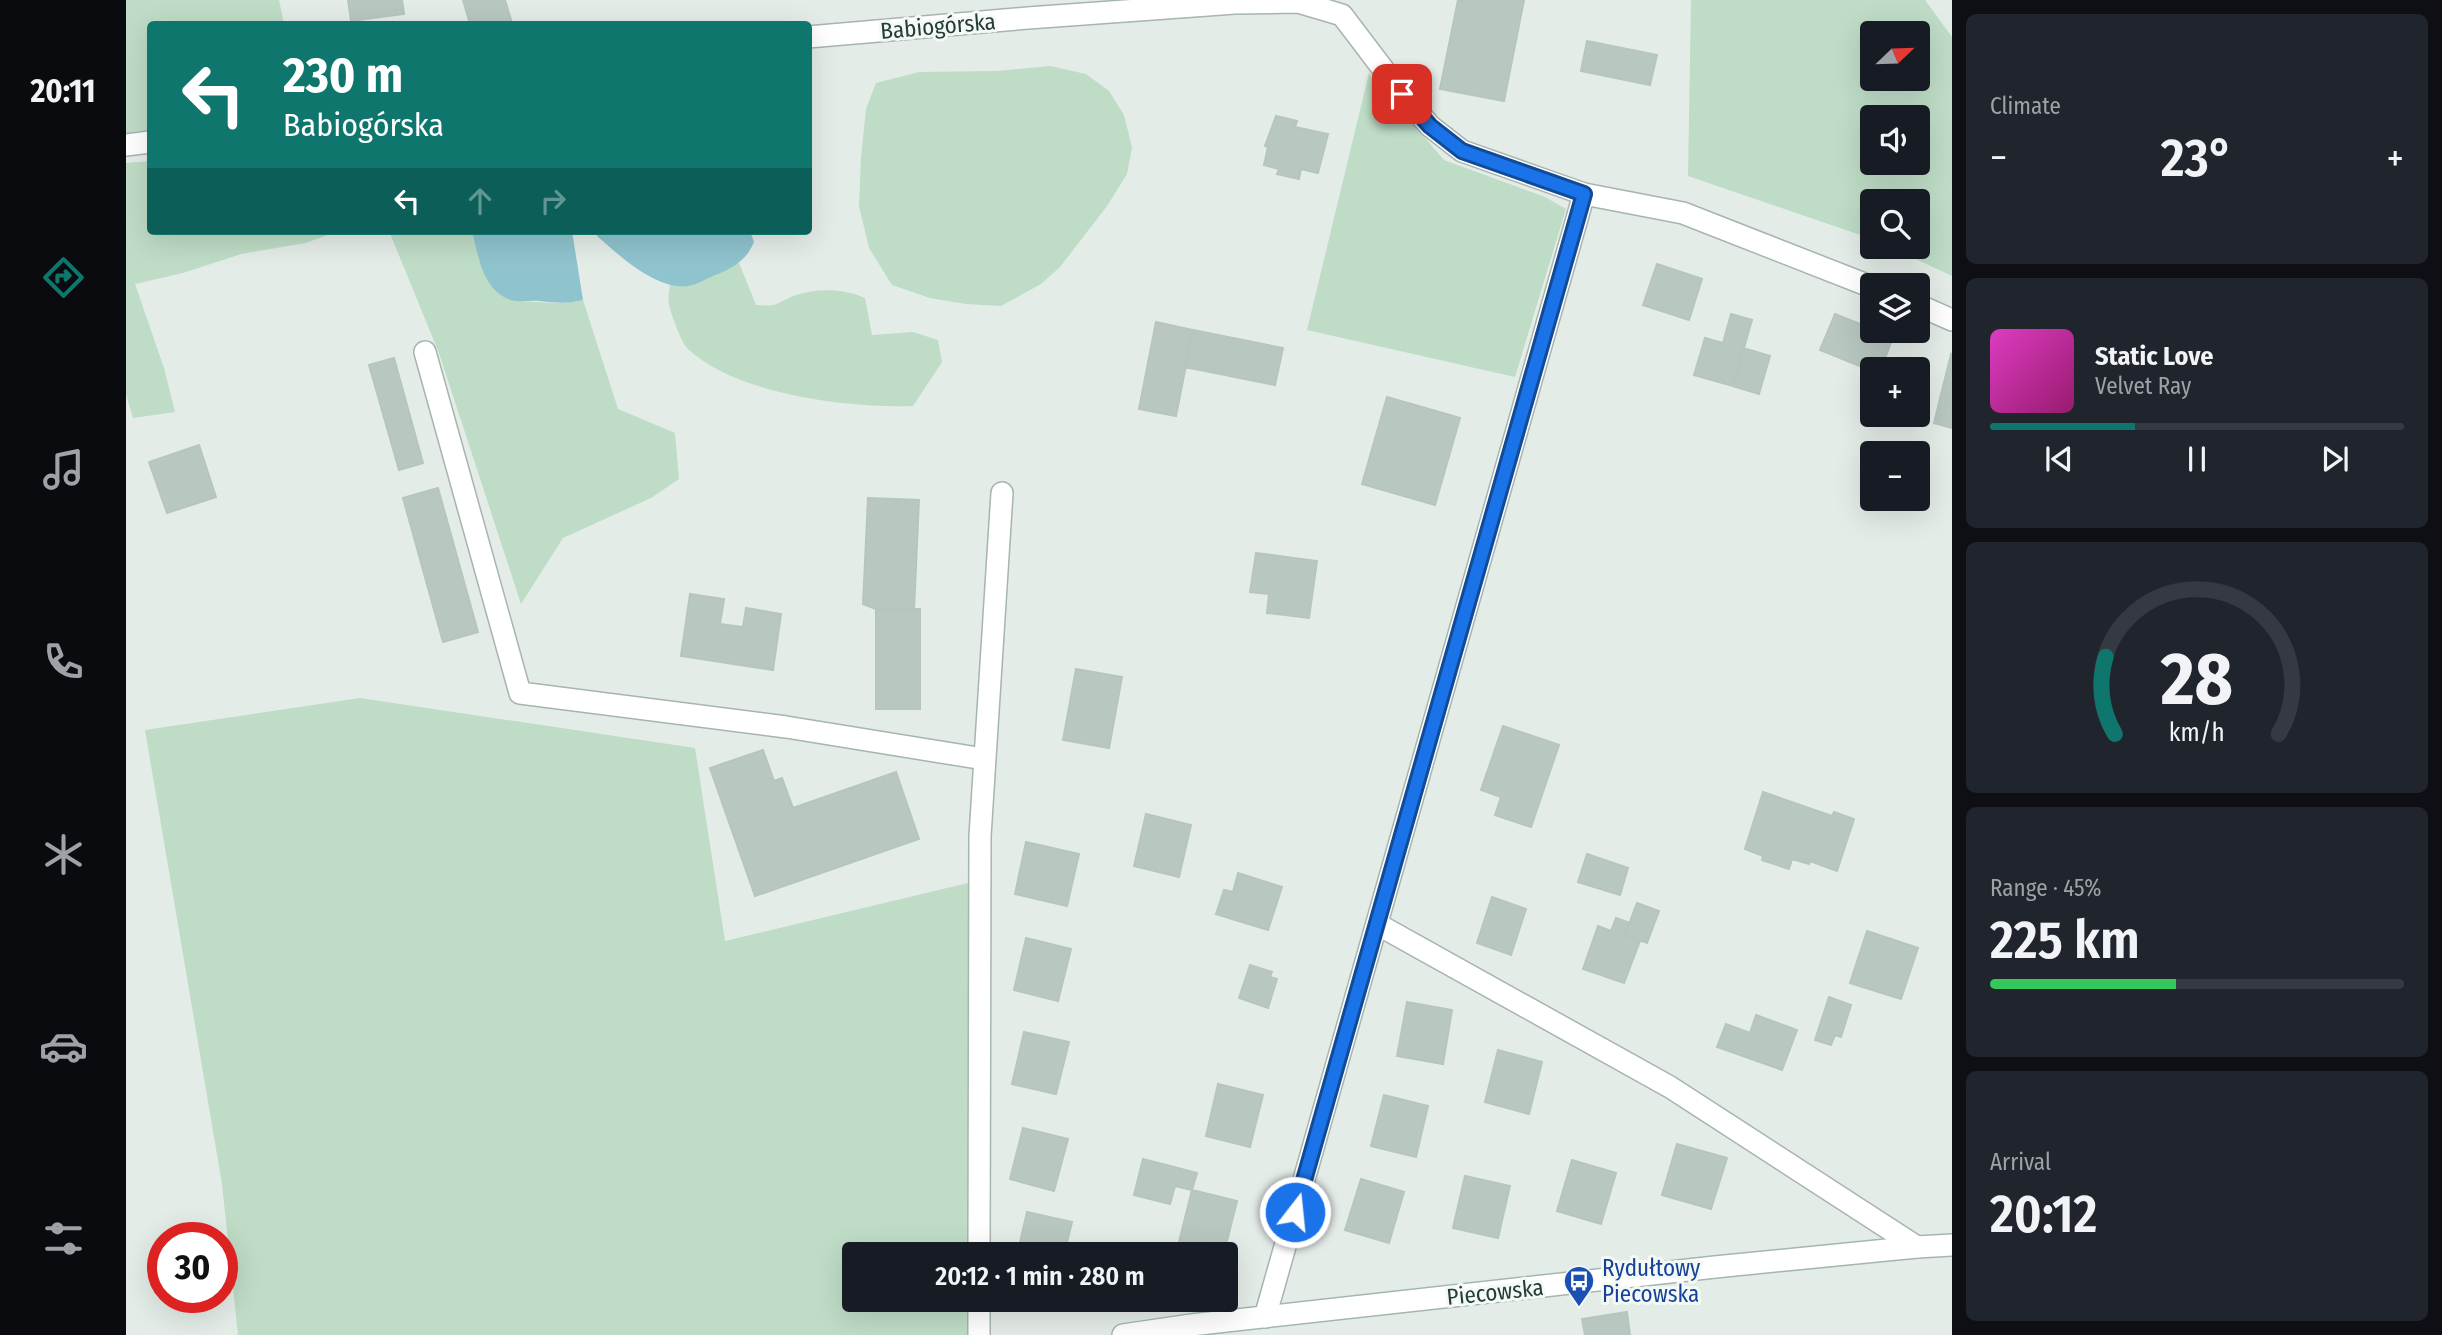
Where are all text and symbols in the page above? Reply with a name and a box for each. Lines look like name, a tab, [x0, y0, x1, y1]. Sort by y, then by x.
street label: Babiogórska	[879, 7, 997, 45]
north arrow	[1860, 21, 1930, 91]
map controls	[1860, 21, 1930, 511]
text: 230 m	[283, 46, 403, 105]
icon: left	[168, 49, 259, 140]
pin	[1372, 64, 1432, 124]
text: 20:11	[30, 72, 96, 110]
icon: arrive	[1383, 75, 1421, 113]
text: Climate	[1990, 92, 2061, 120]
button: sound	[1860, 105, 1930, 175]
text: Babiogórska	[283, 106, 444, 144]
text: 23°	[2161, 127, 2233, 190]
text: −	[1990, 135, 2007, 181]
text: +	[2387, 135, 2404, 181]
icon: left	[388, 182, 426, 220]
icon: ahead	[461, 182, 499, 220]
icon: right	[534, 182, 572, 220]
button: search	[1860, 189, 1930, 259]
icon: directions	[39, 253, 88, 302]
button: layers	[1860, 273, 1930, 343]
text: Static Love	[2095, 341, 2213, 372]
button: +	[1860, 357, 1930, 427]
text: Velvet Ray	[2095, 372, 2191, 400]
icon: previous	[2040, 440, 2078, 478]
icon: pause	[2178, 440, 2216, 478]
icon: next	[2316, 440, 2354, 478]
button: −	[1860, 441, 1930, 511]
icon: music	[39, 445, 88, 494]
text: 28	[2160, 636, 2233, 723]
icon: phone	[39, 637, 88, 686]
text: km/h	[2169, 717, 2225, 747]
icon: climate	[39, 830, 88, 879]
text: Range · 45%	[1990, 874, 2101, 902]
text: 225 km	[1990, 909, 2140, 972]
icon: car	[39, 1022, 88, 1071]
text: Arrival	[1990, 1148, 2051, 1176]
position arrow	[1258, 1175, 1332, 1249]
text: 20:12	[1990, 1183, 2097, 1246]
icon: filters	[39, 1214, 88, 1263]
speed limit sign: 30	[147, 1222, 238, 1313]
place label: Rydułtowy Piecowska	[1602, 1254, 1701, 1308]
text: 20:12 · 1 min · 280 m	[935, 1261, 1145, 1292]
bus stop icon: Rydułtowy Piecowska	[1562, 1264, 1596, 1308]
street label: Piecowska	[1445, 1273, 1545, 1311]

